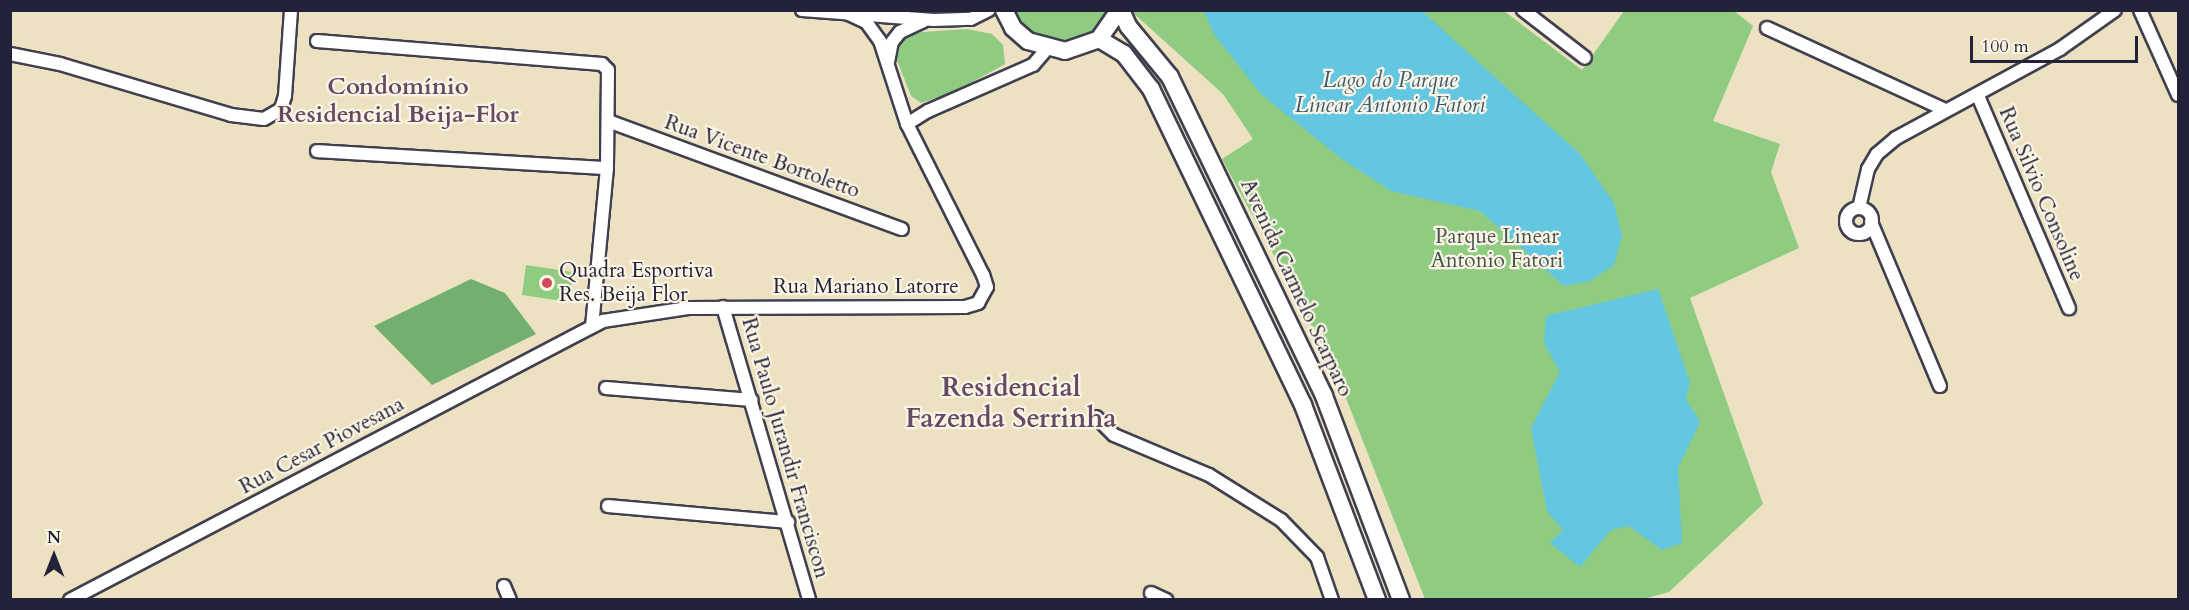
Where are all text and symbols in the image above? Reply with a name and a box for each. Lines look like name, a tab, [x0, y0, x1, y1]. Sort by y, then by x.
scale bar	[1973, 24, 2141, 62]
text: 100 m	[1981, 34, 2029, 59]
water label: Lago do Parque Linear Antonio Fatori	[1295, 67, 1485, 118]
district label: Condomínio Residencial Beija-Flor	[277, 73, 519, 129]
street label: Rua Silvio Consoline	[1993, 103, 2089, 285]
street label: Rua Vicente Bortoletto	[661, 110, 863, 204]
street label: Avenida Carmelo Scarparo	[1234, 175, 1358, 401]
park label: Parque Linear Antonio Fatori	[1431, 224, 1563, 274]
place label: Quadra Esportiva Res. Beija Flor	[559, 258, 714, 308]
street label: Rua Mariano Latorre	[773, 274, 959, 300]
marker: Quadra Esportiva Res. Beija Flor	[540, 276, 554, 290]
street label: Rua Paulo Jurandir Franciscon	[736, 315, 834, 581]
district label: Residencial Fazenda Serrinha	[905, 371, 1117, 434]
street label: Rua Cesar Piovesana	[235, 392, 409, 500]
north arrow	[24, 526, 84, 586]
text: N	[47, 527, 61, 549]

